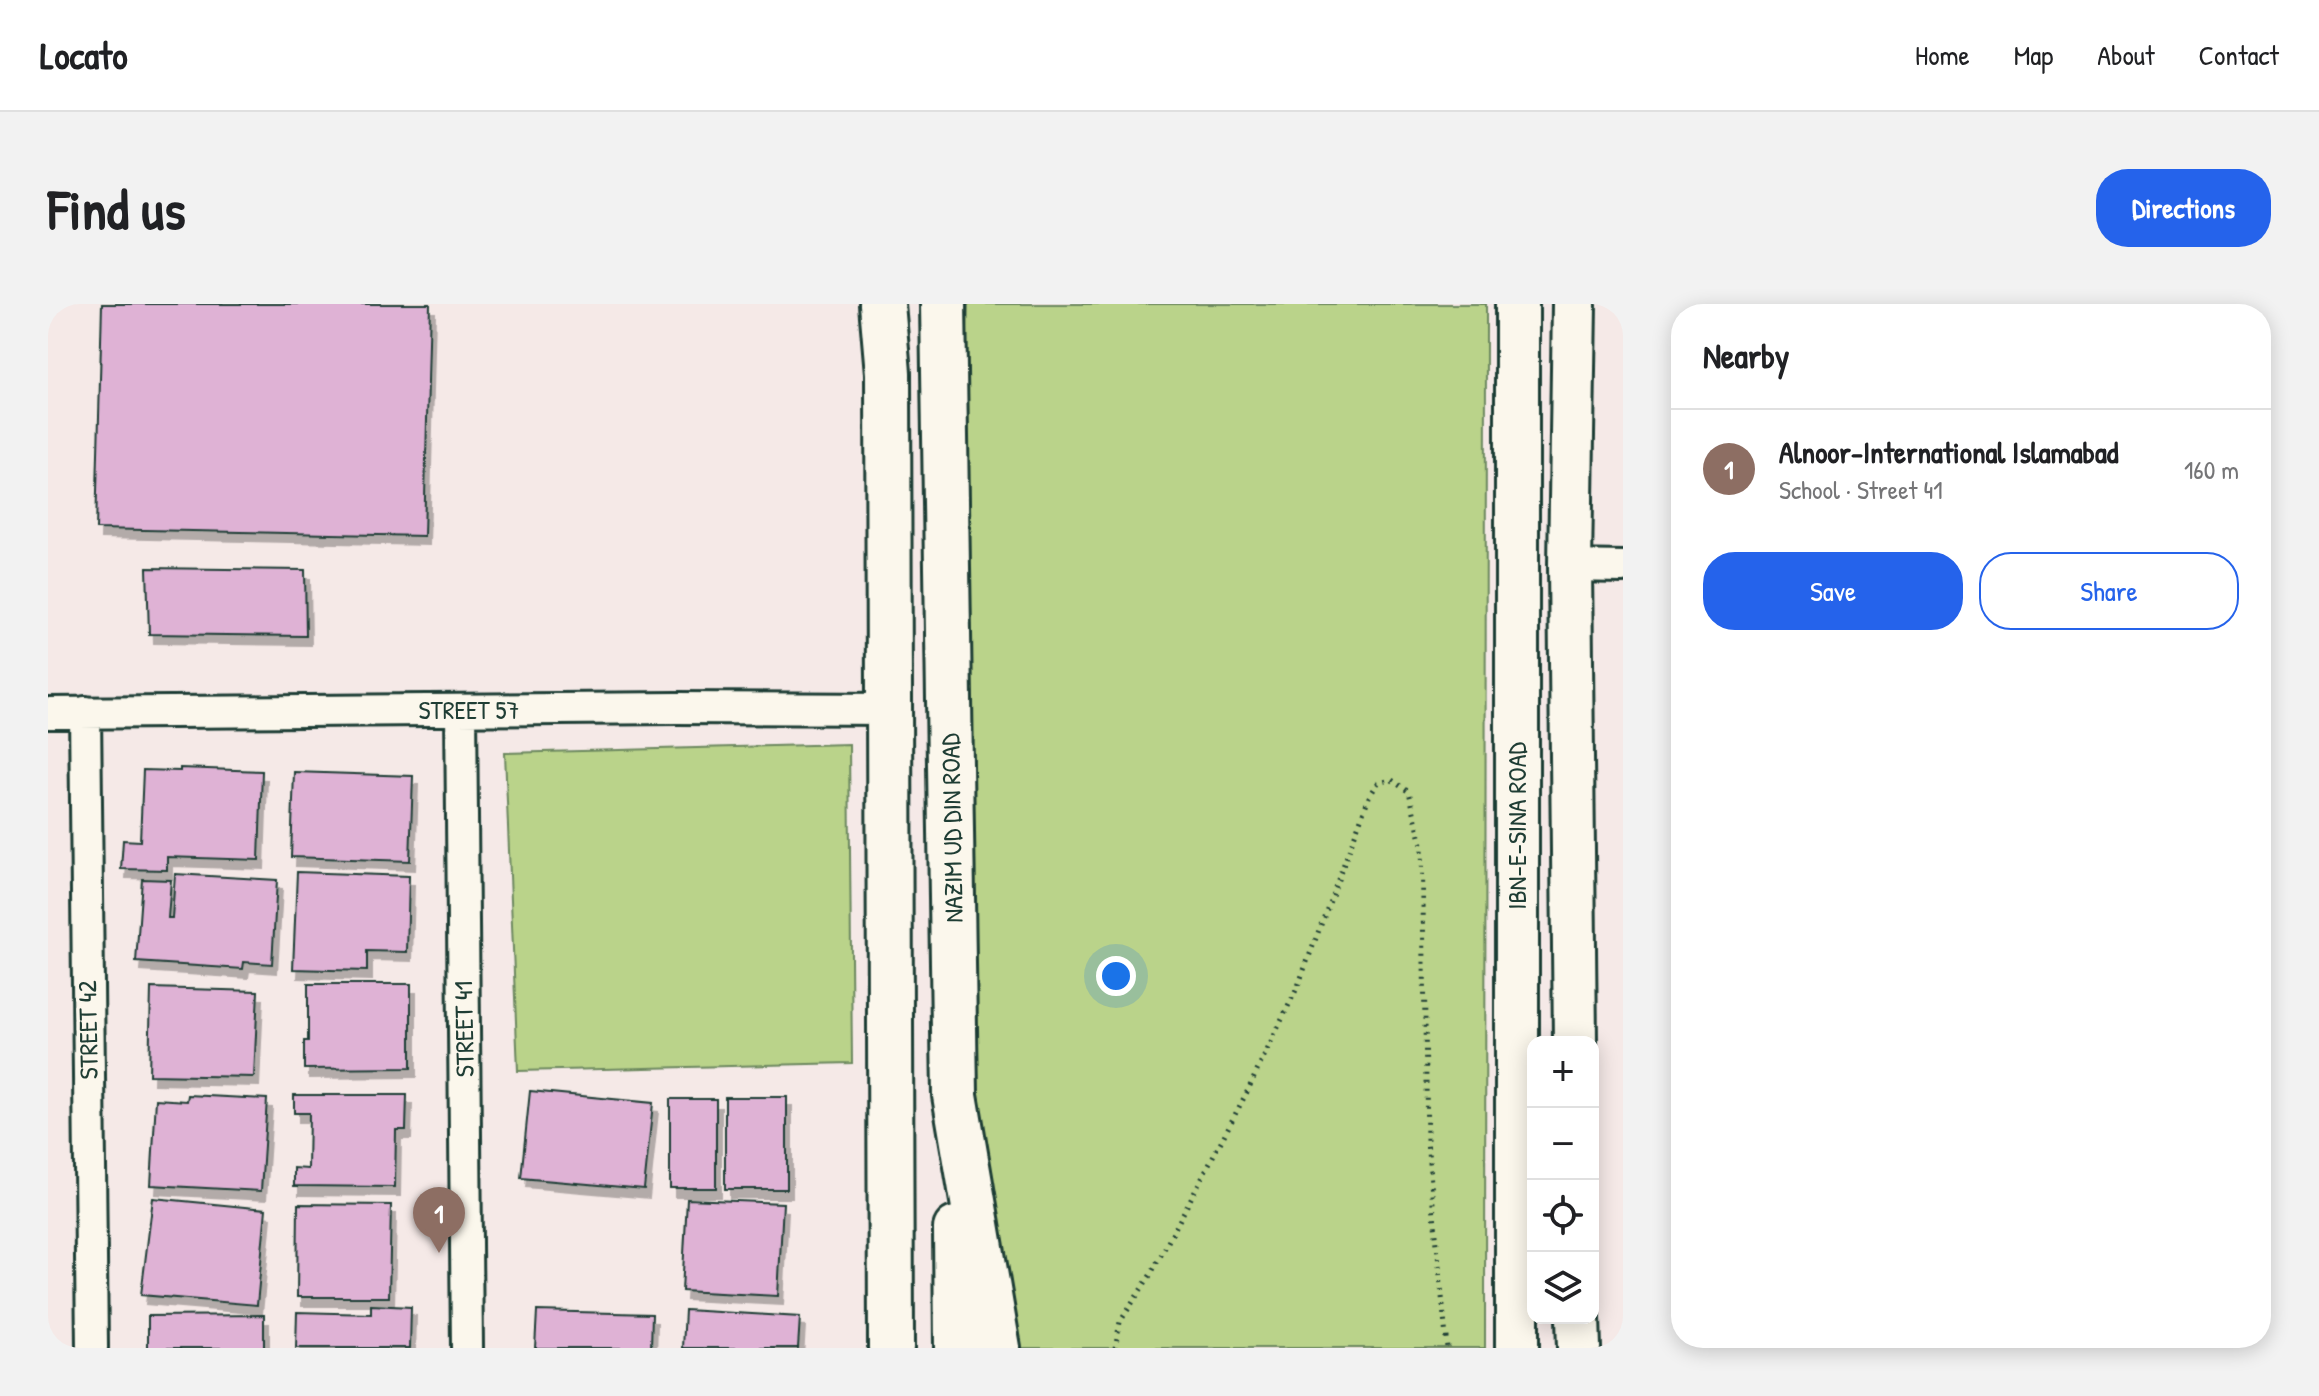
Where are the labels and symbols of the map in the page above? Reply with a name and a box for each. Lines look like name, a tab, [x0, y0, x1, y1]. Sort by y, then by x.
street label: STREET 57	[419, 692, 519, 727]
street label: NAZIM UD DIN ROAD	[932, 732, 971, 923]
street label: IBN-E-SINA ROAD	[1499, 742, 1534, 910]
your location	[1096, 956, 1136, 996]
street label: STREET 42	[69, 980, 106, 1080]
street label: STREET 41	[445, 981, 482, 1077]
pin: 1	[413, 1187, 465, 1253]

